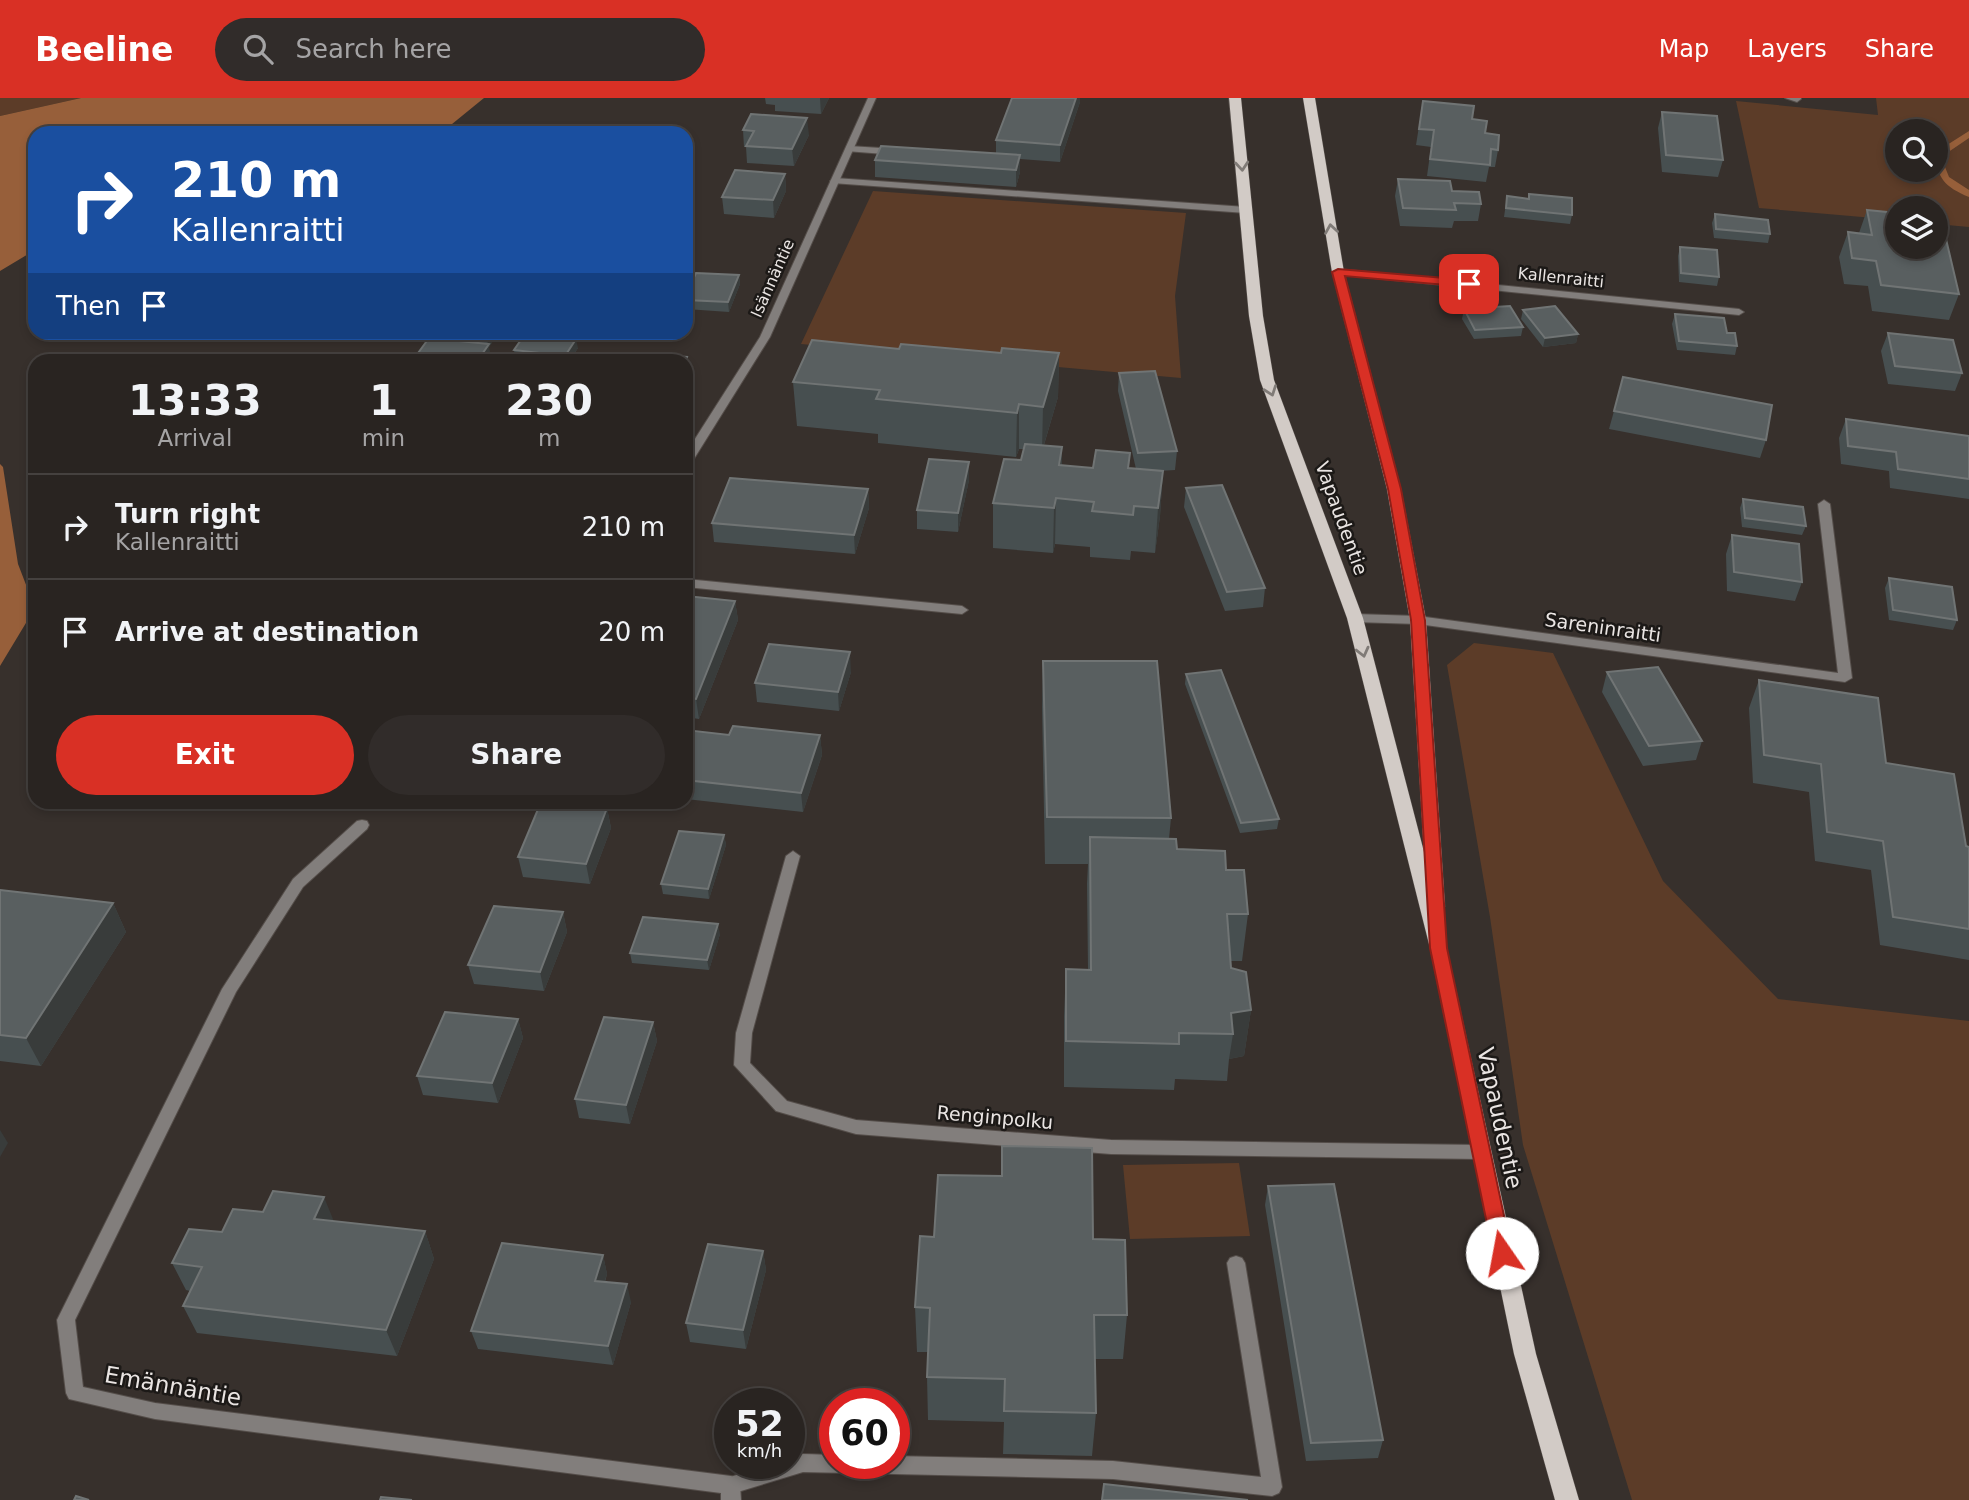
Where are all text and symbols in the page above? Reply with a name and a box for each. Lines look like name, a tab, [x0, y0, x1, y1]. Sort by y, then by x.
search box	[215, 18, 705, 81]
text: Beeline	[35, 30, 173, 69]
icon: search	[239, 30, 277, 68]
text: Search here	[295, 34, 452, 64]
text: Map	[1659, 35, 1709, 63]
text: Layers	[1747, 35, 1827, 63]
text: Share	[1865, 35, 1934, 63]
map controls	[1885, 119, 1948, 259]
button: search	[1885, 119, 1948, 182]
text: 210 m	[171, 152, 341, 209]
icon: right	[56, 154, 147, 245]
one-way arrow	[1234, 161, 1249, 172]
button: layers	[1885, 196, 1948, 259]
text: Kallenraitti	[171, 211, 344, 249]
one-way arrow	[1324, 223, 1339, 235]
street label: Isännäntie	[747, 236, 798, 320]
pin	[1439, 254, 1499, 314]
street label: Kallenraitti	[1517, 264, 1605, 291]
icon: arrive	[1450, 265, 1488, 303]
icon: arrive	[135, 287, 173, 325]
text: Then	[56, 291, 121, 321]
text: 13:33	[128, 376, 262, 425]
text: 1	[369, 376, 398, 425]
text: 230	[505, 376, 593, 425]
one-way arrow	[1263, 385, 1277, 397]
text: Arrival	[158, 425, 232, 451]
text: min	[362, 425, 405, 451]
text: m	[538, 425, 560, 451]
street label: Vapaudentie	[1311, 458, 1373, 578]
text: Turn right	[115, 499, 260, 529]
icon: right	[56, 508, 94, 546]
text: 210 m	[582, 512, 665, 542]
text: Kallenraitti	[115, 529, 240, 555]
street label: Sareninraitti	[1544, 608, 1662, 646]
icon: arrive	[56, 613, 94, 651]
text: Arrive at destination	[115, 617, 419, 647]
text: 20 m	[598, 617, 665, 647]
one-way arrow	[1355, 645, 1369, 657]
button: Exit	[56, 715, 354, 795]
button: Share	[368, 715, 665, 795]
street label: Vapaudentie	[1472, 1045, 1528, 1191]
street label: Renginpolku	[936, 1101, 1054, 1133]
position arrow	[1465, 1216, 1539, 1290]
street label: Emännäntie	[103, 1361, 243, 1411]
speed limit sign: 60	[819, 1388, 910, 1479]
text: 52	[735, 1404, 784, 1444]
text: km/h	[737, 1440, 782, 1461]

